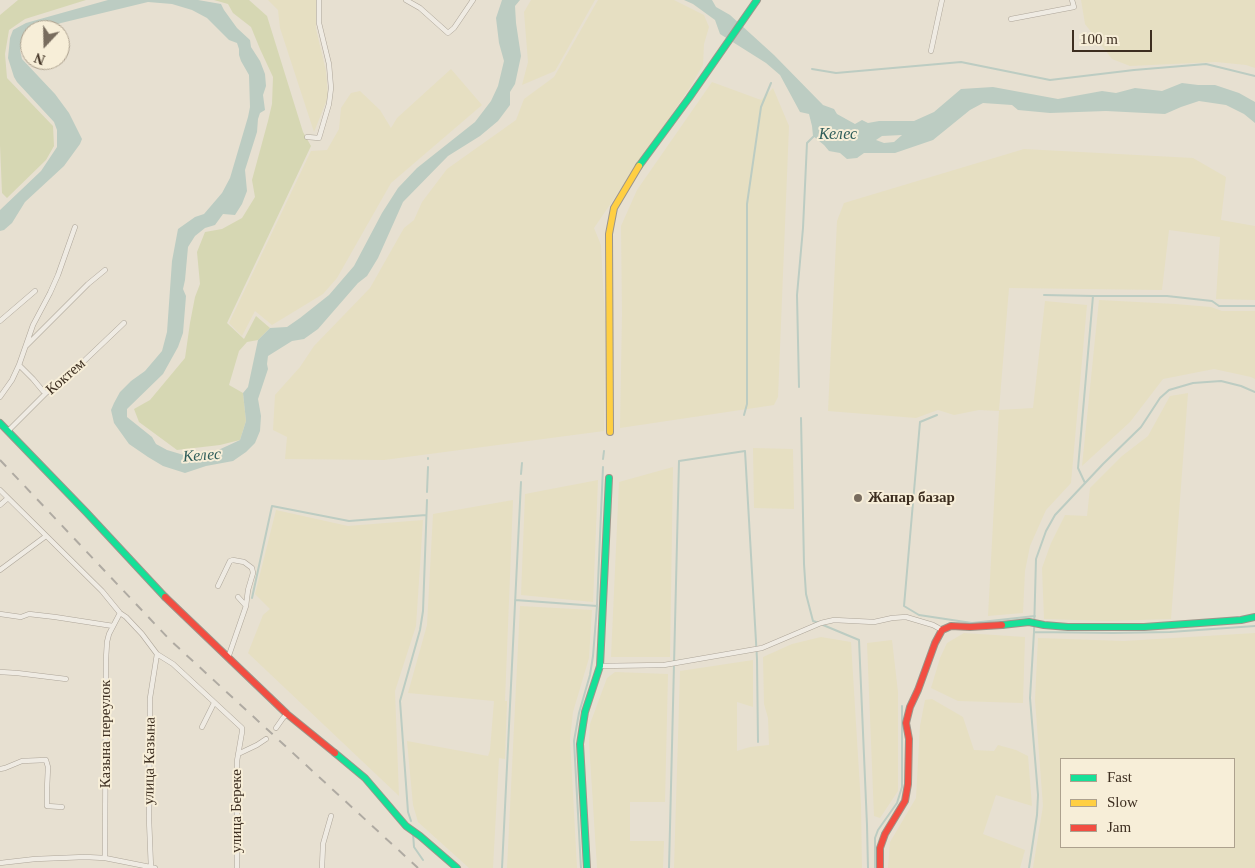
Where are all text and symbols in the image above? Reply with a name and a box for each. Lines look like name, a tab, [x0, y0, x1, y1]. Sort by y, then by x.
north arrow	[20, 20, 70, 70]
scale bar	[1075, 20, 1155, 52]
text: 100 m	[1080, 31, 1118, 47]
text: N	[32, 50, 47, 67]
water label: Келес	[819, 125, 857, 145]
street label: Коктем	[43, 355, 89, 399]
water label: Келес	[182, 445, 222, 467]
place label: Жапар базар	[868, 489, 955, 507]
marker: Жапар базар	[852, 492, 864, 504]
street label: Казына переулок	[97, 680, 115, 788]
street label: улица Казына	[140, 717, 160, 805]
legend	[1060, 758, 1235, 848]
street label: улица Береке	[228, 769, 246, 853]
text: Fast	[1107, 769, 1132, 785]
text: Slow	[1107, 794, 1138, 810]
text: Jam	[1107, 819, 1131, 835]

